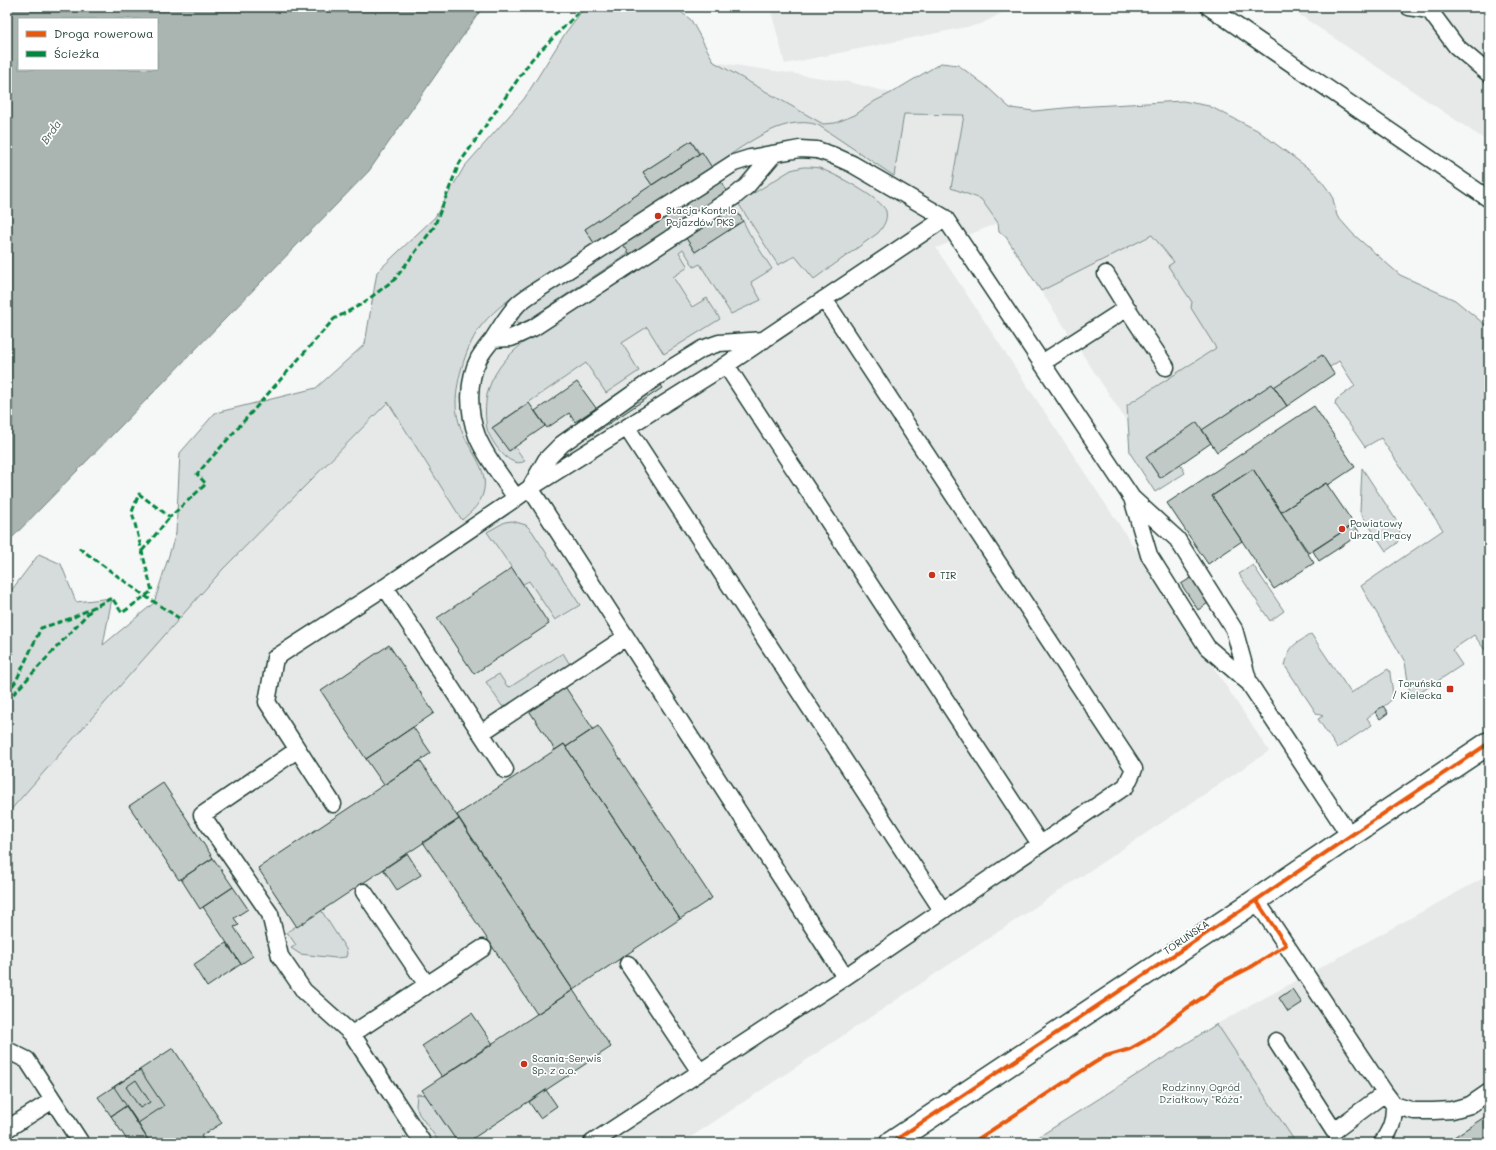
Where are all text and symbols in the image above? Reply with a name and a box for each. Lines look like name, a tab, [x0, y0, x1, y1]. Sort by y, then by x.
legend	[18, 18, 158, 70]
text: Droga rowerowa	[54, 25, 153, 41]
text: Ścieżka	[54, 45, 99, 61]
water label: Brda	[37, 117, 64, 147]
place label: Stacja Kontrlo Pojazdów PKS	[666, 203, 736, 229]
marker: Stacja Kontrlo Pojazdów PKS	[653, 211, 663, 221]
place label: Powiatowy Urząd Pracy	[1350, 516, 1411, 542]
marker: Powiatowy Urząd Pracy	[1337, 524, 1347, 534]
place label: TIR	[940, 568, 956, 582]
marker: TIR	[927, 570, 937, 580]
place label: Toruńska / Kielecka	[1392, 676, 1442, 702]
marker: Toruńska / Kielecka	[1445, 684, 1455, 694]
street label: TORUŃSKA	[1160, 916, 1212, 958]
place label: Scania-Serwis Sp. z o.o.	[532, 1051, 601, 1077]
marker: Scania-Serwis Sp. z o.o.	[519, 1059, 529, 1069]
park label: Rodzinny Ogród Działkowy "Róża"	[1159, 1080, 1243, 1106]

